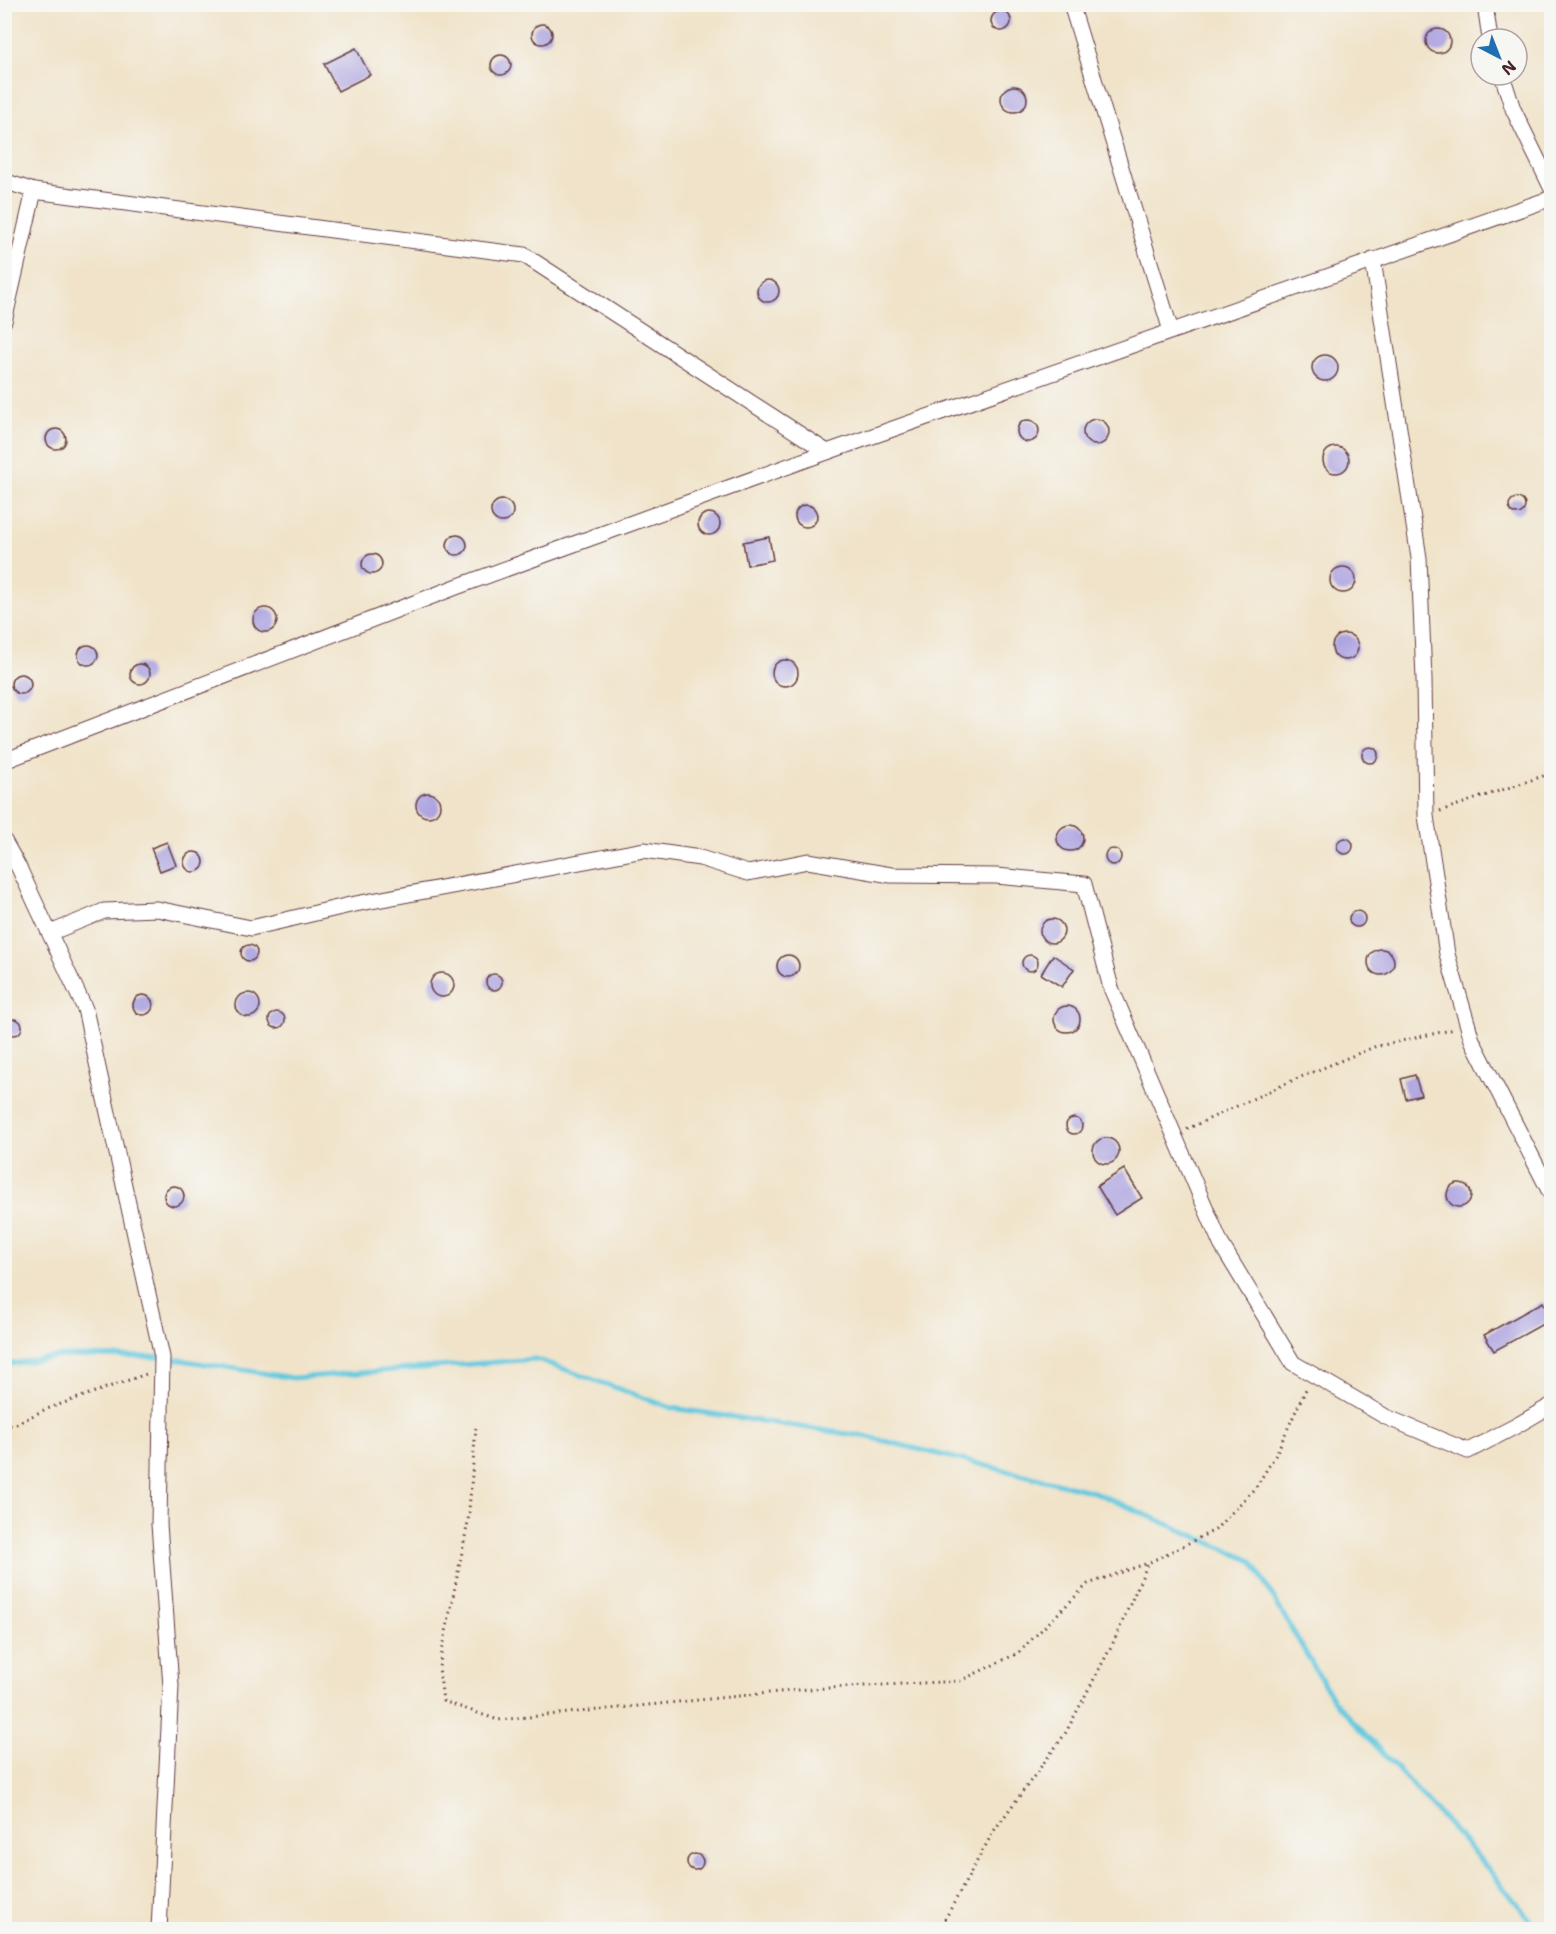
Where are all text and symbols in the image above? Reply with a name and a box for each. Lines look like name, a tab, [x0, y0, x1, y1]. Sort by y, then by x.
north arrow	[1469, 27, 1529, 87]
text: N	[1497, 56, 1520, 80]

